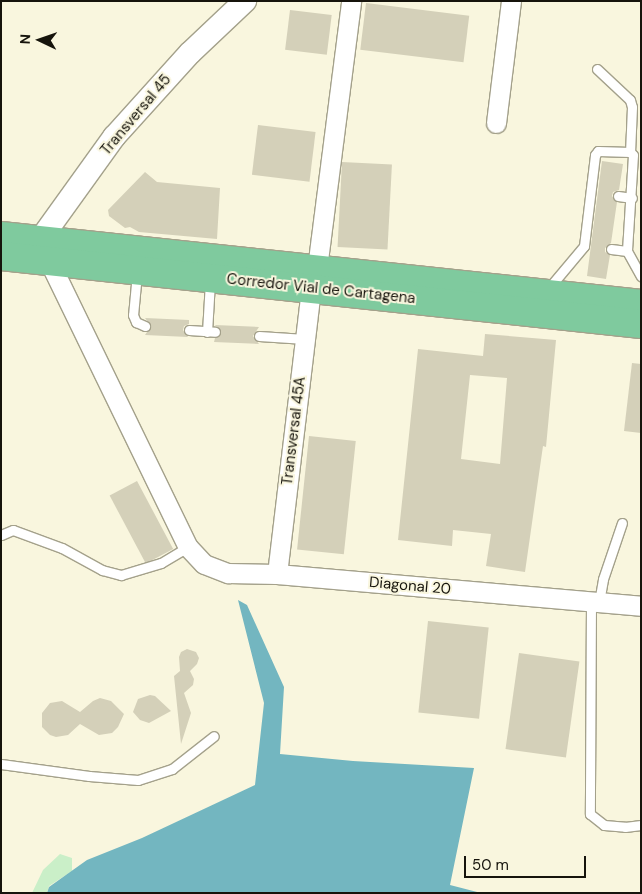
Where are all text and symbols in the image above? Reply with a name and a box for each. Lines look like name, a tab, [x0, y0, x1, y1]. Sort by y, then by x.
north arrow	[15, 15, 65, 65]
text: N	[16, 34, 34, 45]
street label: Transversal 45	[97, 71, 175, 159]
street label: Corredor Vial de Cartagena	[226, 270, 416, 308]
street label: Transversal 45A	[278, 376, 310, 486]
street label: Diagonal 20	[368, 573, 452, 599]
scale bar	[467, 846, 590, 878]
text: 50 m	[472, 855, 509, 875]

